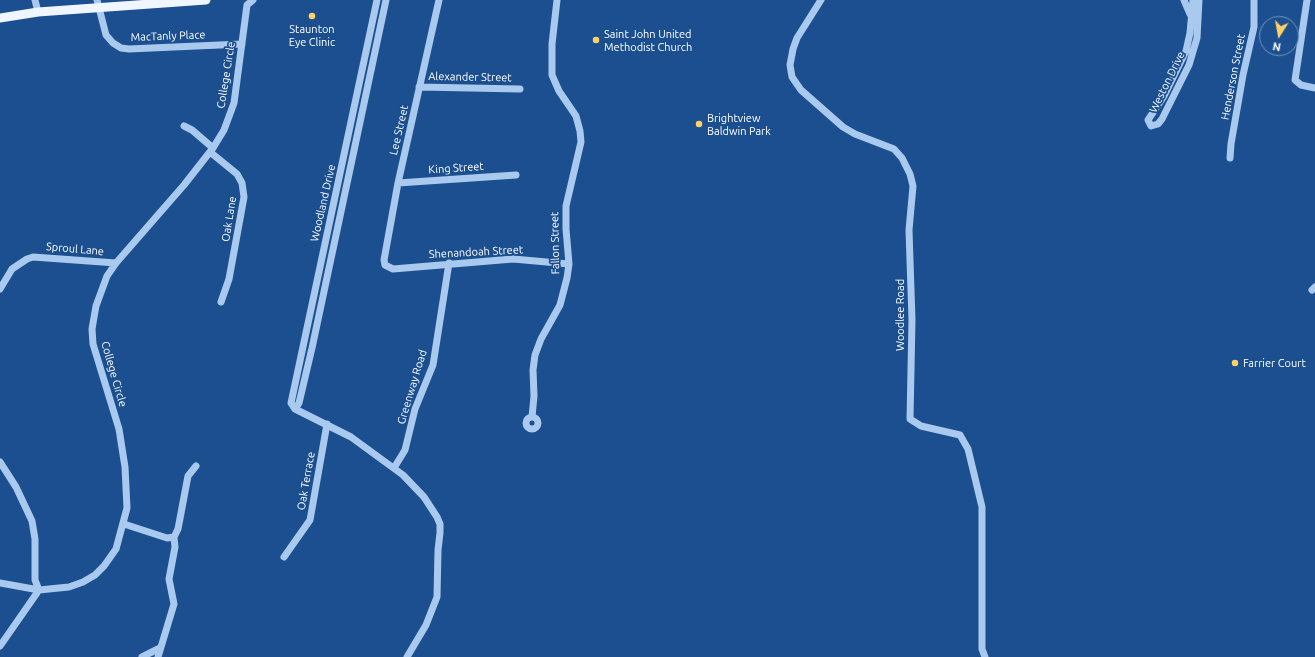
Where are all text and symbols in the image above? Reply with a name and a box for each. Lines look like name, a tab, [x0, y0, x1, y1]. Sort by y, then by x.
marker: Staunton Eye Clinic	[307, 11, 317, 21]
north arrow	[1259, 16, 1299, 56]
place label: Staunton Eye Clinic	[289, 22, 335, 48]
place label: Saint John United Methodist Church	[604, 27, 692, 53]
street label: MacTanly Place	[130, 28, 206, 44]
street label: Henderson Street	[1218, 33, 1248, 121]
marker: Saint John United Methodist Church	[591, 35, 601, 45]
text: N	[1272, 40, 1282, 53]
street label: College Circle	[214, 41, 238, 109]
street label: Weston Drive	[1147, 49, 1187, 115]
street label: Alexander Street	[428, 70, 512, 84]
street label: Lee Street	[387, 104, 411, 156]
place label: Brightview Baldwin Park	[707, 111, 771, 137]
marker: Brightview Baldwin Park	[694, 119, 704, 129]
street label: King Street	[428, 159, 484, 177]
street label: Woodland Drive	[308, 163, 338, 243]
street label: Oak Lane	[219, 195, 239, 243]
street label: Fallon Street	[548, 212, 562, 274]
street label: Sproul Lane	[45, 240, 105, 258]
street label: Shenandoah Street	[429, 243, 523, 261]
street label: Woodlee Road	[893, 279, 907, 351]
street label: College Circle	[98, 340, 130, 408]
street label: Greenway Road	[394, 348, 430, 426]
place label: Farrier Court	[1243, 356, 1306, 370]
marker: Farrier Court	[1230, 358, 1240, 368]
street label: Oak Terrace	[294, 451, 318, 511]

